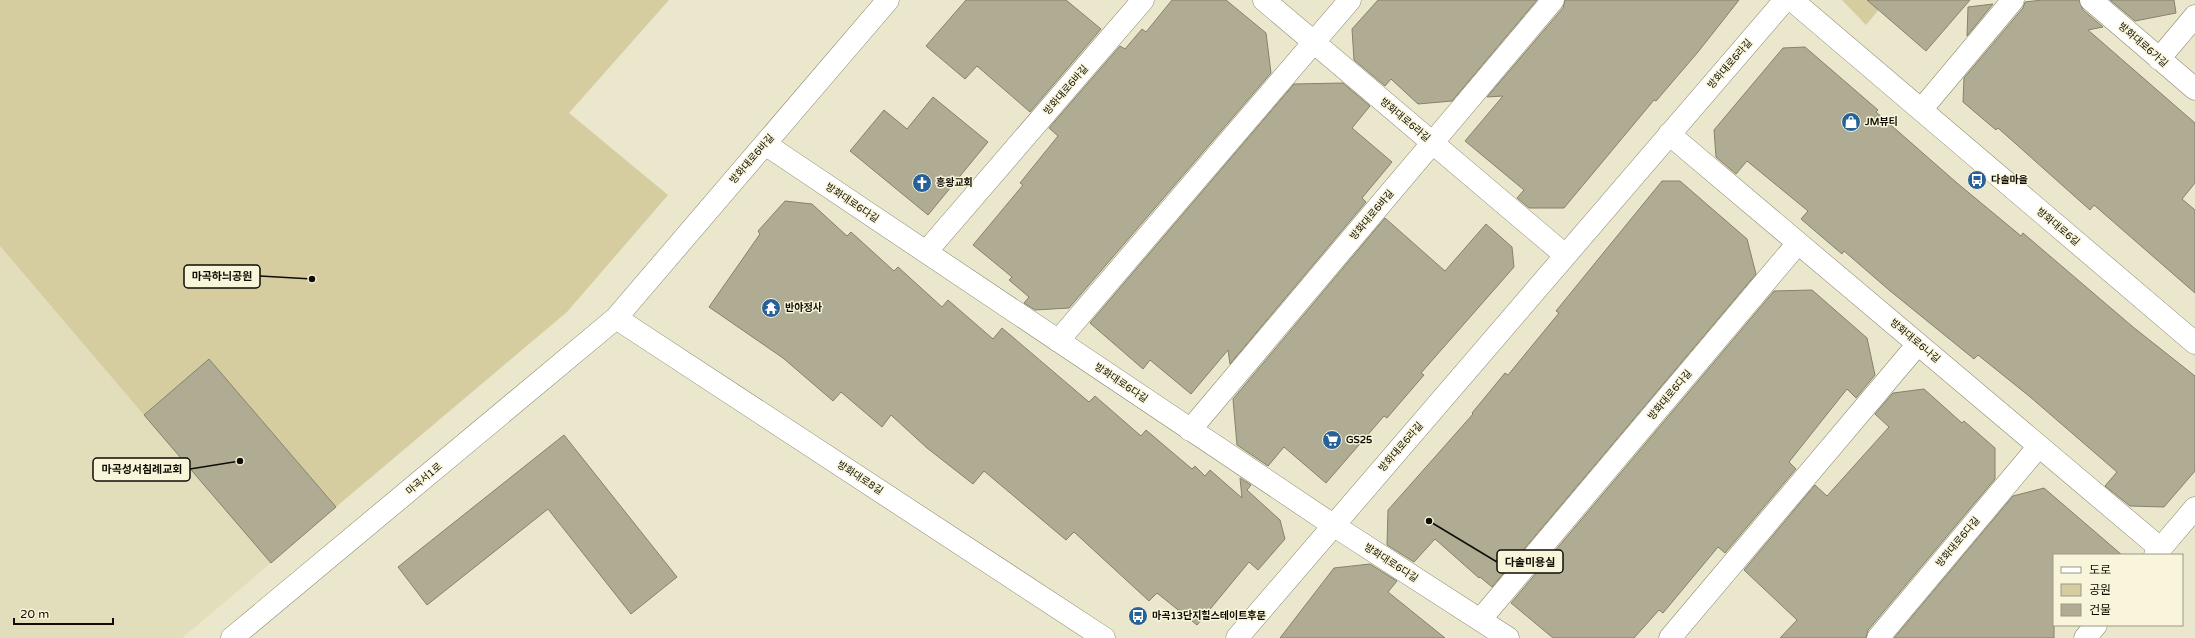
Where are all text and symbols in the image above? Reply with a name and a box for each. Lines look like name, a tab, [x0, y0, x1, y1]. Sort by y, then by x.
street label: 방화대로6가길	[2116, 20, 2170, 70]
street label: 방화대로6라길	[1705, 37, 1755, 91]
street label: 방화대로6바길	[1041, 63, 1091, 117]
street label: 방화대로6라길	[1378, 96, 1432, 144]
shop icon: JM뷰티	[1840, 111, 1862, 133]
place label: JM뷰티	[1864, 116, 1898, 128]
street label: 방화대로6바길	[727, 132, 777, 186]
bus stop icon: 다솔마을	[1966, 169, 1988, 191]
church icon: 흥왕교회	[911, 172, 933, 194]
place label: 다솔마을	[1991, 174, 2028, 186]
place label: 흥왕교회	[936, 177, 973, 189]
street label: 방화대로6다길	[823, 181, 881, 225]
street label: 방화대로6바길	[1348, 188, 1396, 242]
street label: 방화대로6길	[2034, 206, 2082, 248]
callout: 마곡하늬공원	[184, 265, 260, 288]
text: 마곡하늬공원	[192, 270, 252, 283]
temple icon: 반야정사	[760, 297, 782, 319]
place label: 반야정사	[785, 302, 823, 314]
street label: 방화대로6나길	[1888, 317, 1942, 365]
street label: 방화대로6다길	[1092, 361, 1150, 405]
street label: 방화대로6다길	[1646, 368, 1694, 422]
street label: 방화대로6라길	[1376, 420, 1426, 474]
supermarket icon: GS25	[1321, 429, 1343, 451]
place label: GS25	[1346, 434, 1372, 446]
callout: 마곡성서침례교회	[93, 458, 190, 481]
street label: 방화대로8길	[835, 459, 885, 497]
street label: 마곡서1로	[404, 461, 444, 497]
text: 마곡성서침례교회	[102, 463, 182, 476]
street label: 방화대로6다길	[1934, 515, 1982, 569]
street label: 방화대로6다길	[1362, 541, 1420, 585]
callout: 다솔미용실	[1497, 550, 1563, 573]
legend	[2053, 554, 2183, 626]
text: 다솔미용실	[1505, 556, 1555, 569]
text: 도로	[2089, 563, 2111, 577]
text: 공원	[2089, 583, 2111, 597]
scale bar	[14, 600, 113, 626]
text: 건물	[2089, 603, 2111, 617]
bus stop icon: 마곡13단지힐스테이트후문	[1127, 605, 1149, 627]
text: 20 m	[20, 607, 49, 621]
place label: 마곡13단지힐스테이트후문	[1152, 609, 1266, 622]

